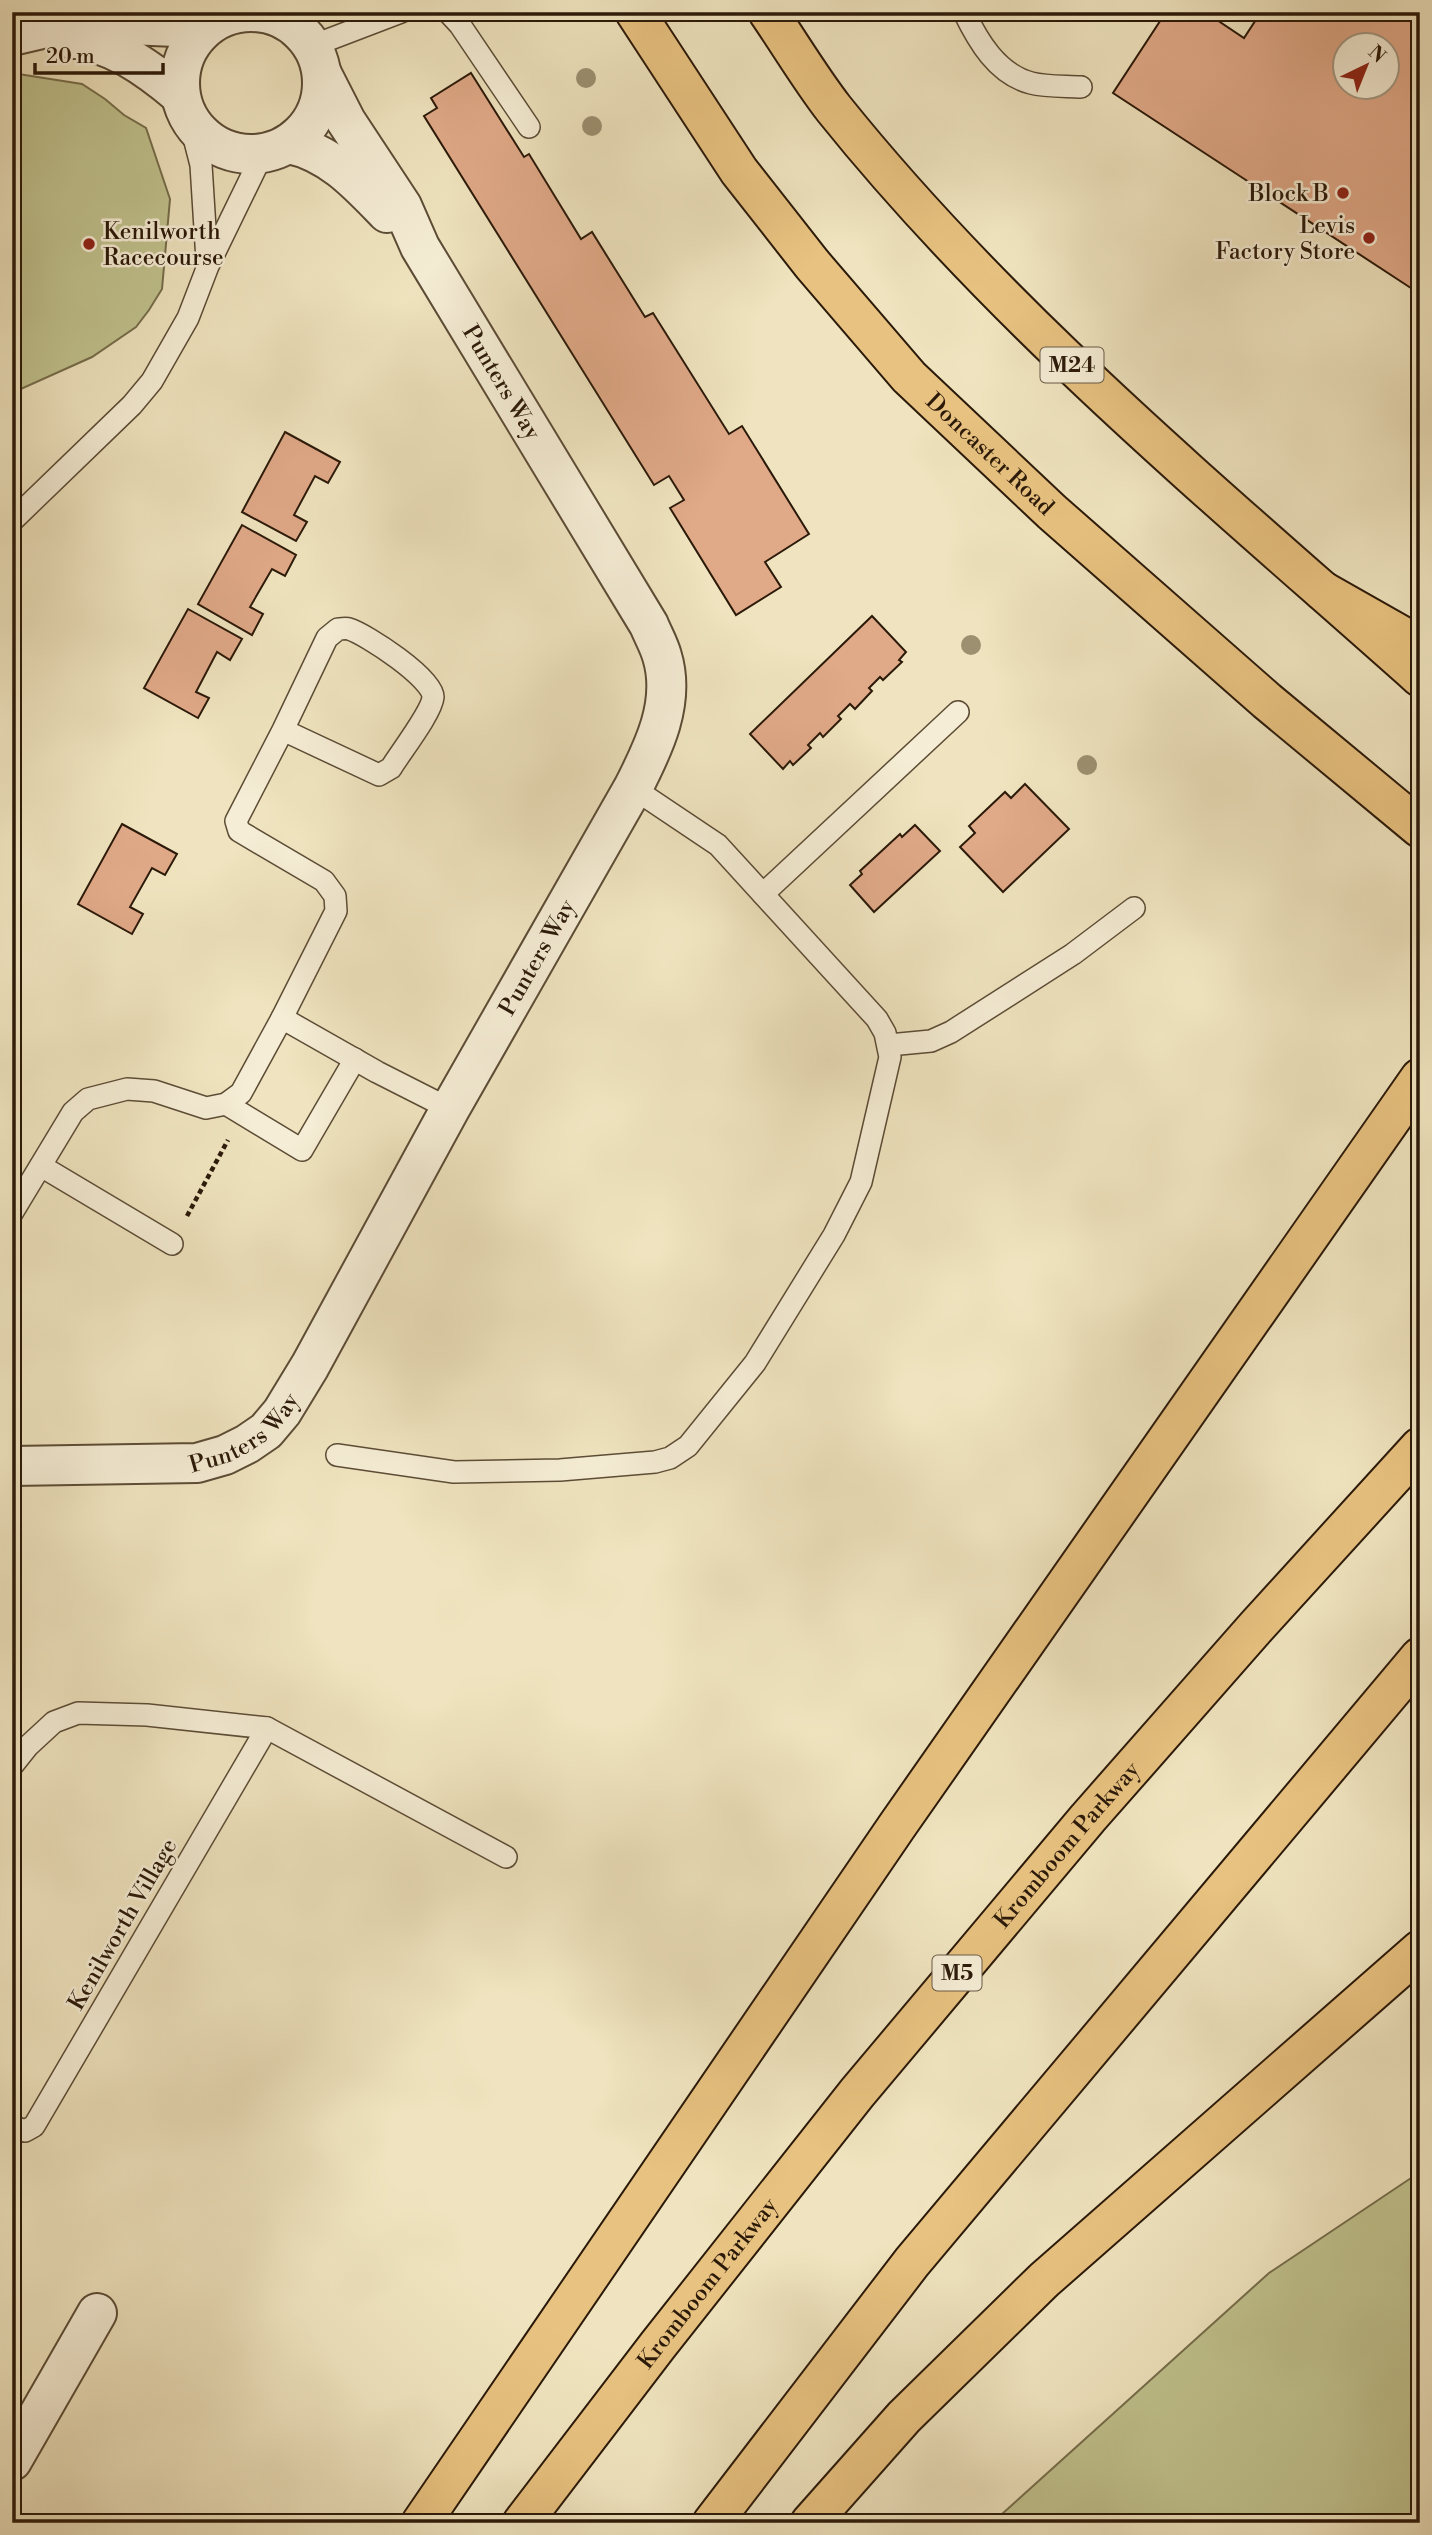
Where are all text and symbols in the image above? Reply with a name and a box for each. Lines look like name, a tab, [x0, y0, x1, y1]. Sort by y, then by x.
scale bar	[35, 32, 163, 76]
north arrow	[1330, 32, 1400, 102]
text: N	[1363, 40, 1391, 68]
text: 20 m	[46, 44, 95, 70]
place label: Block B	[1248, 180, 1329, 208]
marker: Block B	[1335, 185, 1351, 201]
place label: Levis Factory Store	[1215, 212, 1355, 266]
place label: Kenilworth Racecourse	[103, 218, 224, 272]
marker: Levis Factory Store	[1361, 230, 1377, 246]
marker: Kenilworth Racecourse	[81, 236, 97, 252]
street label: Punters Way	[456, 320, 547, 446]
road number: M24	[1040, 348, 1104, 382]
street label: Doncaster Road	[920, 387, 1060, 522]
street label: Punters Way	[493, 894, 582, 1021]
street label: Punters Way	[186, 1387, 306, 1480]
street label: Kromboom Parkway	[988, 1756, 1147, 1934]
street label: Kenilworth Village	[62, 1834, 183, 2015]
road number: M5	[932, 1955, 982, 1990]
street label: Kromboom Parkway	[632, 2192, 784, 2375]

